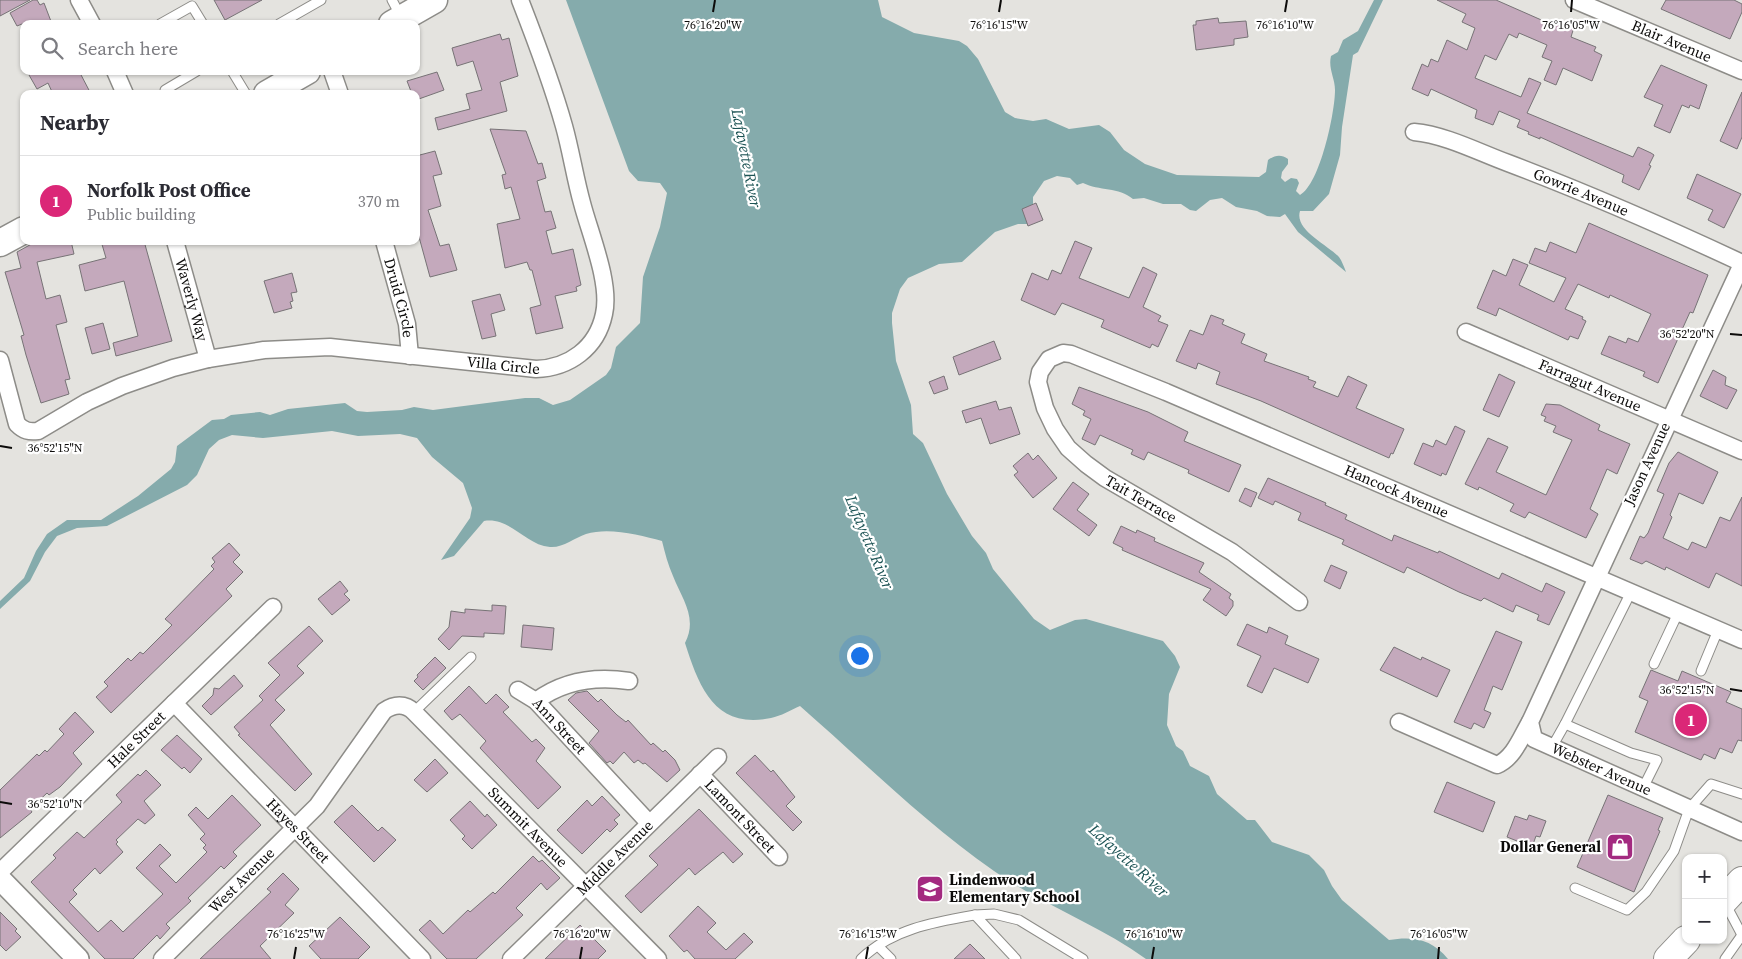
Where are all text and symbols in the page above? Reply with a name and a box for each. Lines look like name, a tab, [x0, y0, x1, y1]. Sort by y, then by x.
street label: Blair Avenue	[1629, 15, 1715, 67]
text: 76°16'20"W	[684, 17, 742, 33]
text: 76°16'15"W	[970, 17, 1028, 33]
text: 76°16'10"W	[1256, 17, 1314, 33]
text: 76°16'05"W	[1542, 17, 1600, 33]
search box	[20, 20, 420, 75]
icon: search	[38, 34, 66, 62]
text: Search here	[78, 35, 178, 61]
water label: Lafayette River	[726, 106, 767, 210]
text: Nearby	[40, 108, 110, 137]
street label: Gowrie Avenue	[1531, 163, 1632, 221]
text: Norfolk Post Office	[87, 177, 251, 203]
text: 1	[52, 190, 60, 212]
text: 370 m	[358, 190, 400, 212]
text: Public building	[87, 203, 196, 225]
street label: Waverly Way	[170, 256, 214, 344]
street label: Druid Circle	[379, 256, 419, 339]
text: 36°52'20"N	[1659, 326, 1715, 342]
street label: Villa Circle	[466, 351, 540, 379]
street label: Farragut Avenue	[1536, 354, 1645, 417]
street label: Jason Avenue	[1618, 419, 1675, 510]
text: 36°52'15"N	[27, 440, 83, 456]
street label: Hancock Avenue	[1341, 459, 1453, 523]
street label: Tait Terrace	[1102, 470, 1181, 528]
water label: Lafayette River	[840, 491, 900, 593]
your location	[847, 643, 873, 669]
text: 36°52'15"N	[1659, 682, 1715, 698]
street label: Ann Street	[528, 693, 591, 759]
pin: 1	[1675, 701, 1707, 739]
street label: Hale Street	[102, 706, 170, 772]
street label: Webster Avenue	[1548, 737, 1655, 800]
street label: Lamont Street	[700, 774, 781, 857]
street label: Summit Avenue	[484, 782, 573, 872]
street label: Hayes Street	[262, 793, 335, 868]
text: 36°52'10"N	[27, 796, 83, 812]
street label: Middle Avenue	[571, 815, 658, 900]
water label: Lafayette River	[1084, 818, 1174, 902]
shop icon: Dollar General	[1605, 832, 1635, 862]
place label: Dollar General	[1500, 836, 1601, 857]
street label: West Avenue	[204, 842, 279, 917]
map controls	[1682, 854, 1727, 944]
button: +	[1682, 854, 1727, 899]
place label: Lindenwood Elementary School	[949, 869, 1080, 907]
school or university icon: Lindenwood Elementary School	[915, 874, 945, 904]
button: −	[1682, 899, 1727, 944]
text: 76°16'25"W	[267, 926, 325, 942]
text: 76°16'20"W	[553, 926, 611, 942]
text: 76°16'15"W	[839, 926, 897, 942]
text: 76°16'10"W	[1125, 926, 1183, 942]
text: 76°16'05"W	[1410, 926, 1468, 942]

